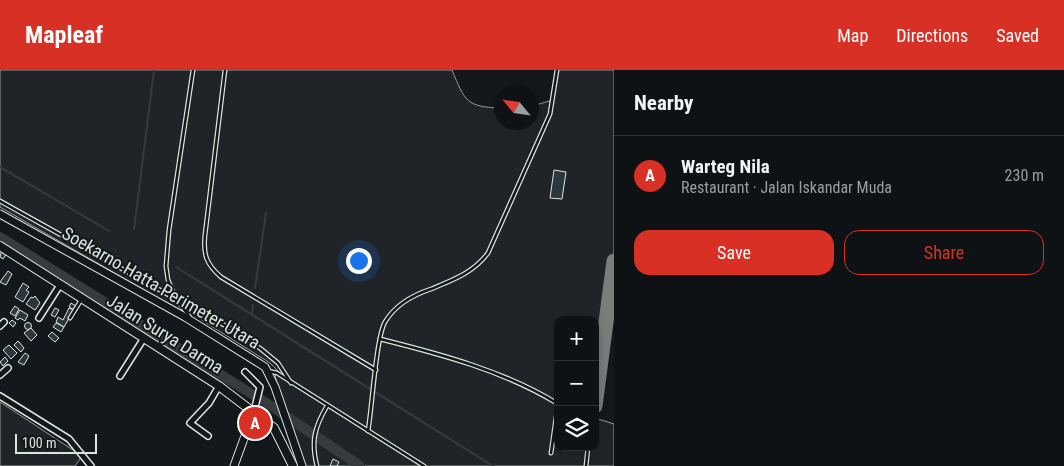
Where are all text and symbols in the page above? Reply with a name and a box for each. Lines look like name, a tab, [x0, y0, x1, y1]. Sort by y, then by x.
text: Mapleaf	[25, 21, 103, 49]
text: Map	[837, 25, 868, 46]
text: Directions	[896, 25, 968, 46]
text: Saved	[996, 25, 1039, 46]
north arrow	[494, 85, 539, 130]
text: Nearby	[634, 91, 693, 115]
text: Warteg Nila	[681, 155, 770, 178]
text: A	[645, 166, 655, 185]
text: 230 m	[1005, 166, 1044, 185]
text: Restaurant · Jalan Iskandar Muda	[681, 178, 892, 197]
street label: Soekarno Hatta Perimeter Utara	[58, 222, 264, 353]
button: Save	[634, 230, 834, 275]
button: Share	[844, 230, 1044, 275]
your location	[346, 248, 372, 274]
street label: Jalan Surya Darma	[103, 289, 227, 378]
map controls	[554, 316, 599, 451]
button: +	[554, 316, 599, 361]
button: −	[554, 361, 599, 406]
pin: A	[239, 404, 271, 442]
button: layers	[554, 406, 599, 451]
scale bar	[15, 431, 98, 454]
text: 100 m	[22, 435, 57, 451]

